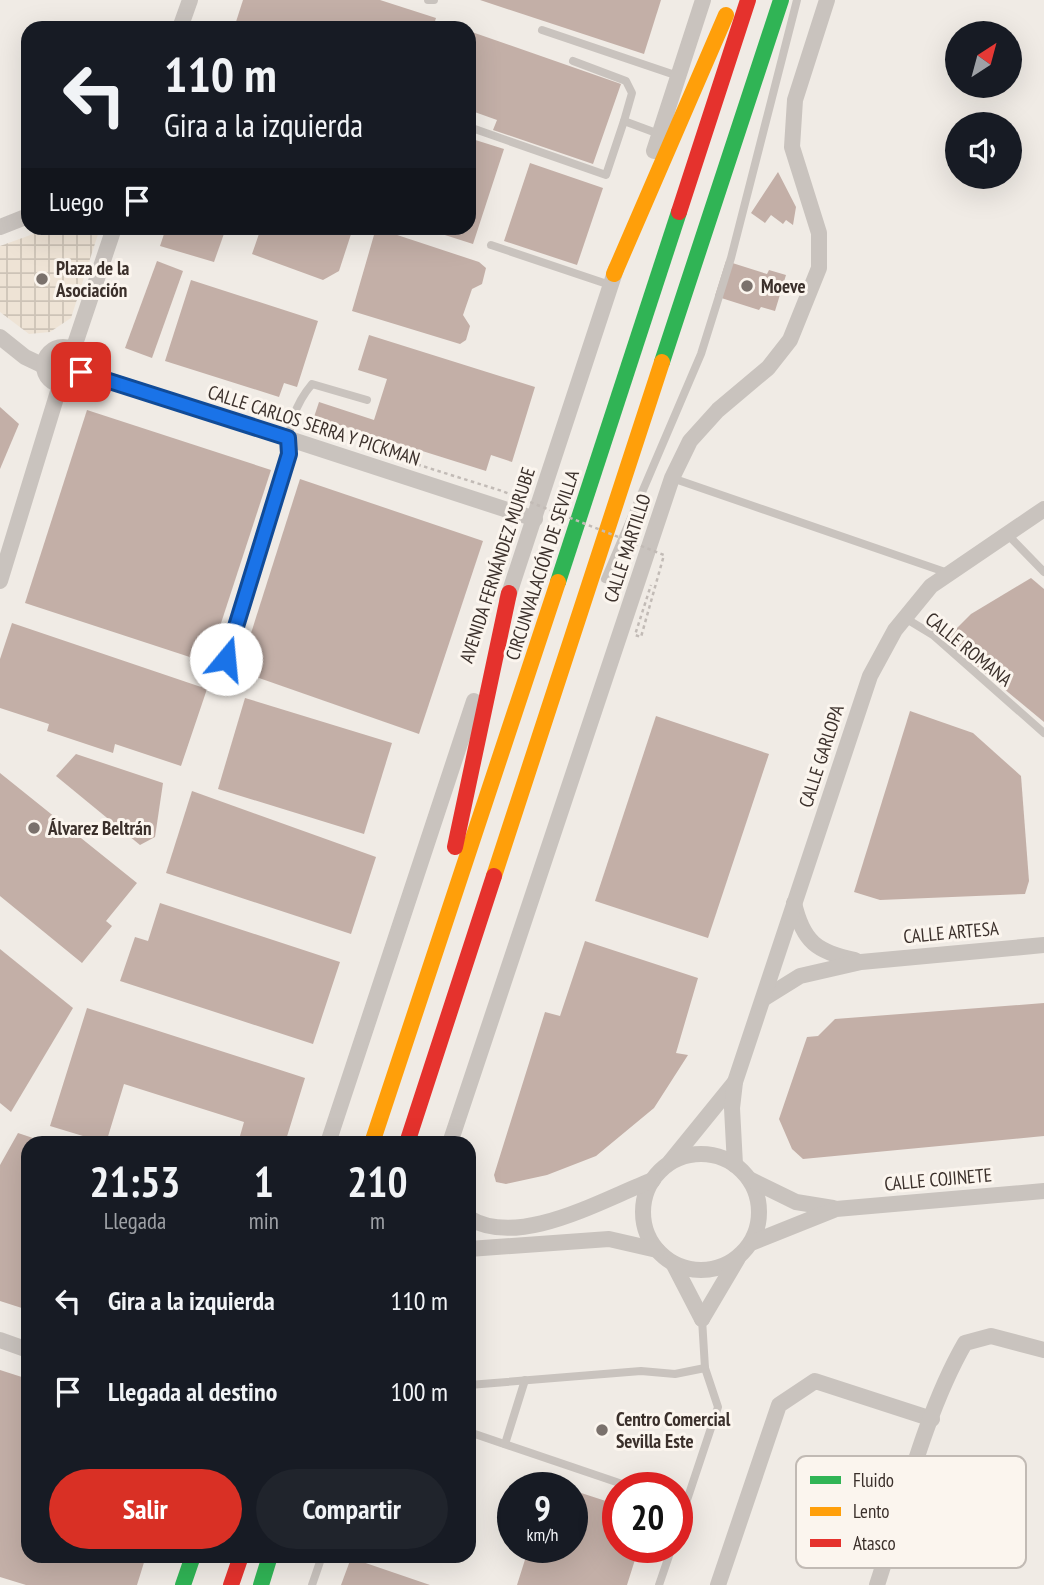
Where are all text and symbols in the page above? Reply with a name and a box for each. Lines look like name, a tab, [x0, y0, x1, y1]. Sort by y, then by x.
north arrow	[945, 21, 1022, 98]
map controls	[945, 21, 1022, 189]
text: 110 m	[164, 42, 277, 106]
icon: left	[49, 49, 140, 140]
text: Gira a la izquierda	[164, 104, 363, 146]
button: sound	[945, 112, 1022, 189]
icon: arrive	[118, 182, 156, 220]
text: Luego	[49, 185, 104, 218]
place label: Plaza de la Asociación	[55, 256, 130, 302]
marker: Plaza de la Asociación	[34, 271, 50, 287]
place label: Moeve	[761, 274, 806, 298]
marker: Moeve	[739, 278, 755, 294]
pin	[51, 342, 111, 402]
icon: arrive	[62, 353, 100, 391]
street label: CALLE CARLOS SERRA Y PICKMAN	[205, 379, 423, 471]
street label: AVENIDA FERNÁNDEZ MURUBE	[454, 464, 540, 666]
street label: CIRCUNVALACIÓN DE SEVILLA	[500, 467, 584, 663]
street label: CALLE MARTILLO	[598, 491, 656, 605]
street label: CALLE ROMANA	[921, 607, 1017, 691]
position arrow	[189, 622, 263, 696]
street label: CALLE GARLOPA	[793, 702, 849, 810]
place label: Álvarez Beltrán	[47, 816, 151, 840]
marker: Álvarez Beltrán	[26, 820, 42, 836]
street label: CALLE ARTESA	[902, 916, 1000, 948]
text: 21:53	[89, 1154, 180, 1209]
text: 1	[254, 1154, 274, 1209]
text: 210	[347, 1154, 408, 1209]
street label: CALLE COJINETE	[883, 1162, 993, 1196]
text: Llegada	[104, 1206, 166, 1235]
text: min	[249, 1206, 279, 1235]
text: m	[370, 1206, 385, 1235]
icon: left	[49, 1282, 87, 1320]
text: Gira a la izquierda	[108, 1284, 275, 1317]
text: 110 m	[390, 1284, 448, 1317]
icon: arrive	[49, 1373, 87, 1411]
text: Llegada al destino	[108, 1375, 277, 1408]
text: 100 m	[390, 1375, 448, 1408]
place label: Centro Comercial Sevilla Este	[616, 1407, 731, 1453]
marker: Centro Comercial Sevilla Este	[594, 1422, 610, 1438]
legend	[796, 1456, 1026, 1568]
text: Fluido	[853, 1468, 894, 1492]
button: Salir	[49, 1469, 242, 1549]
button: Compartir	[256, 1469, 448, 1549]
speed limit sign: 20	[602, 1472, 693, 1563]
text: 9	[534, 1485, 551, 1531]
text: Lento	[853, 1499, 890, 1523]
text: km/h	[527, 1523, 558, 1546]
text: Atasco	[853, 1531, 896, 1555]

